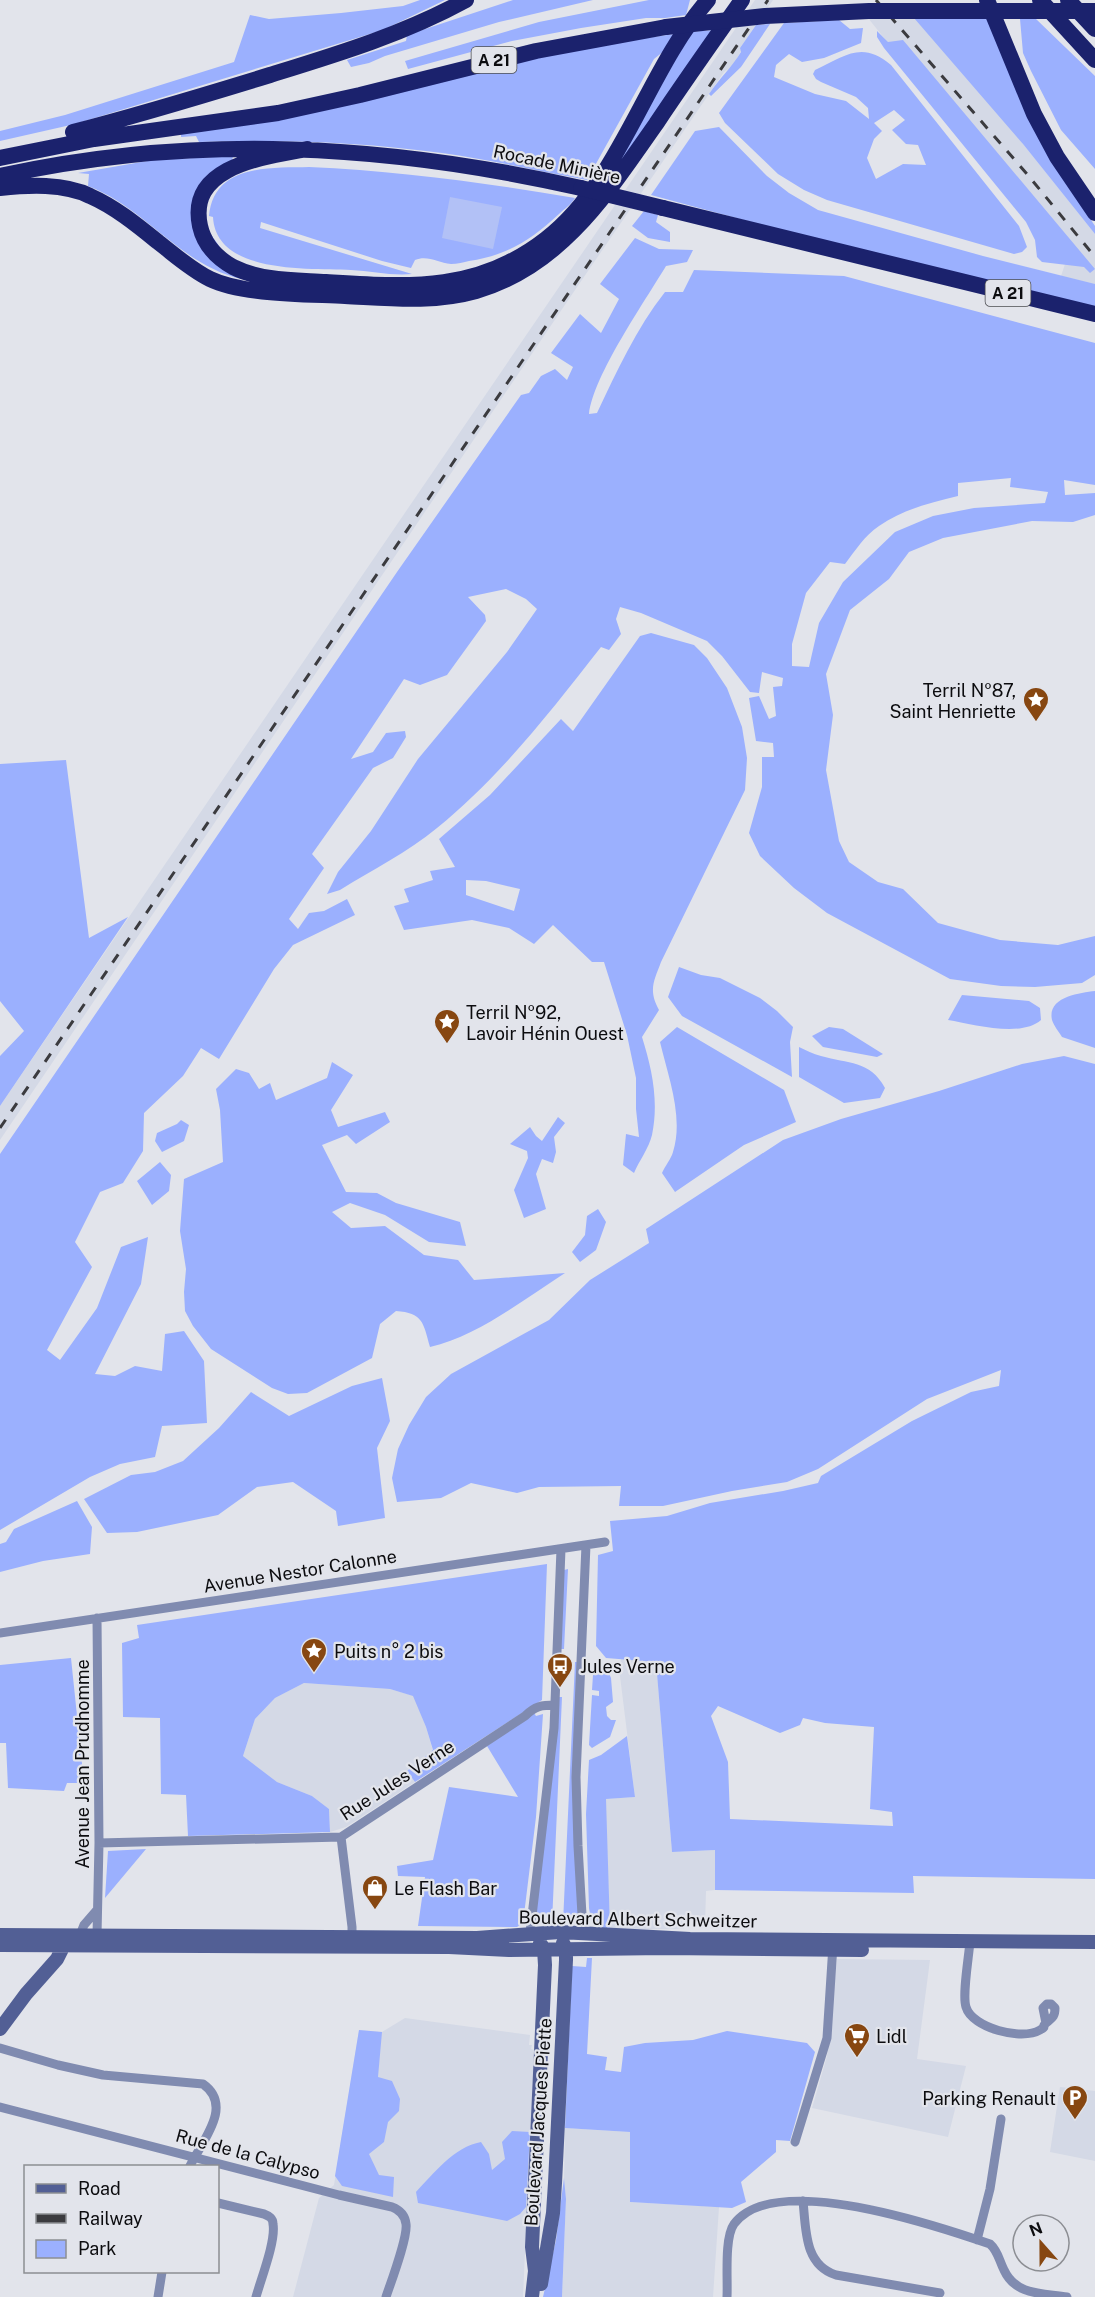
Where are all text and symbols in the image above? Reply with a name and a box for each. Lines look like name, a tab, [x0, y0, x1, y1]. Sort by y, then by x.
road number: A 21	[472, 47, 516, 73]
street label: Rocade Minière	[491, 140, 623, 188]
road number: A 21	[986, 280, 1030, 306]
place label: Terril №87, Saint Henriette	[890, 680, 1016, 722]
place icon: Terril №87, Saint Henriette	[1021, 685, 1051, 723]
place label: Terril №92, Lavoir Hénin Ouest	[466, 1002, 624, 1044]
place icon: Terril №92, Lavoir Hénin Ouest	[432, 1007, 462, 1045]
street label: Avenue Nestor Calonne	[202, 1545, 398, 1597]
place icon: Puits n° 2 bis	[299, 1636, 329, 1674]
place label: Puits n° 2 bis	[334, 1641, 443, 1662]
bus stop icon: Jules Verne	[545, 1651, 575, 1689]
place label: Jules Verne	[580, 1656, 675, 1677]
street label: Avenue Jean Prudhomme	[72, 1659, 93, 1869]
street label: Rue Jules Verne	[336, 1735, 458, 1825]
shop icon: Le Flash Bar	[360, 1873, 390, 1911]
place label: Le Flash Bar	[394, 1878, 497, 1899]
street label: Boulevard Albert Schweitzer	[518, 1906, 758, 1932]
street label: Boulevard Jacques Piette	[520, 2017, 556, 2227]
supermarket icon: Lidl	[842, 2021, 872, 2059]
place label: Lidl	[876, 2026, 907, 2047]
parking icon: Parking Renault	[1060, 2083, 1090, 2121]
place label: Parking Renault	[922, 2088, 1056, 2109]
street label: Rue de la Calypso	[174, 2125, 322, 2183]
legend	[24, 2165, 219, 2273]
text: Road	[78, 2178, 121, 2199]
text: Railway	[78, 2208, 143, 2229]
north arrow	[1011, 2213, 1071, 2273]
text: N	[1027, 2218, 1045, 2241]
text: Park	[78, 2238, 116, 2259]

